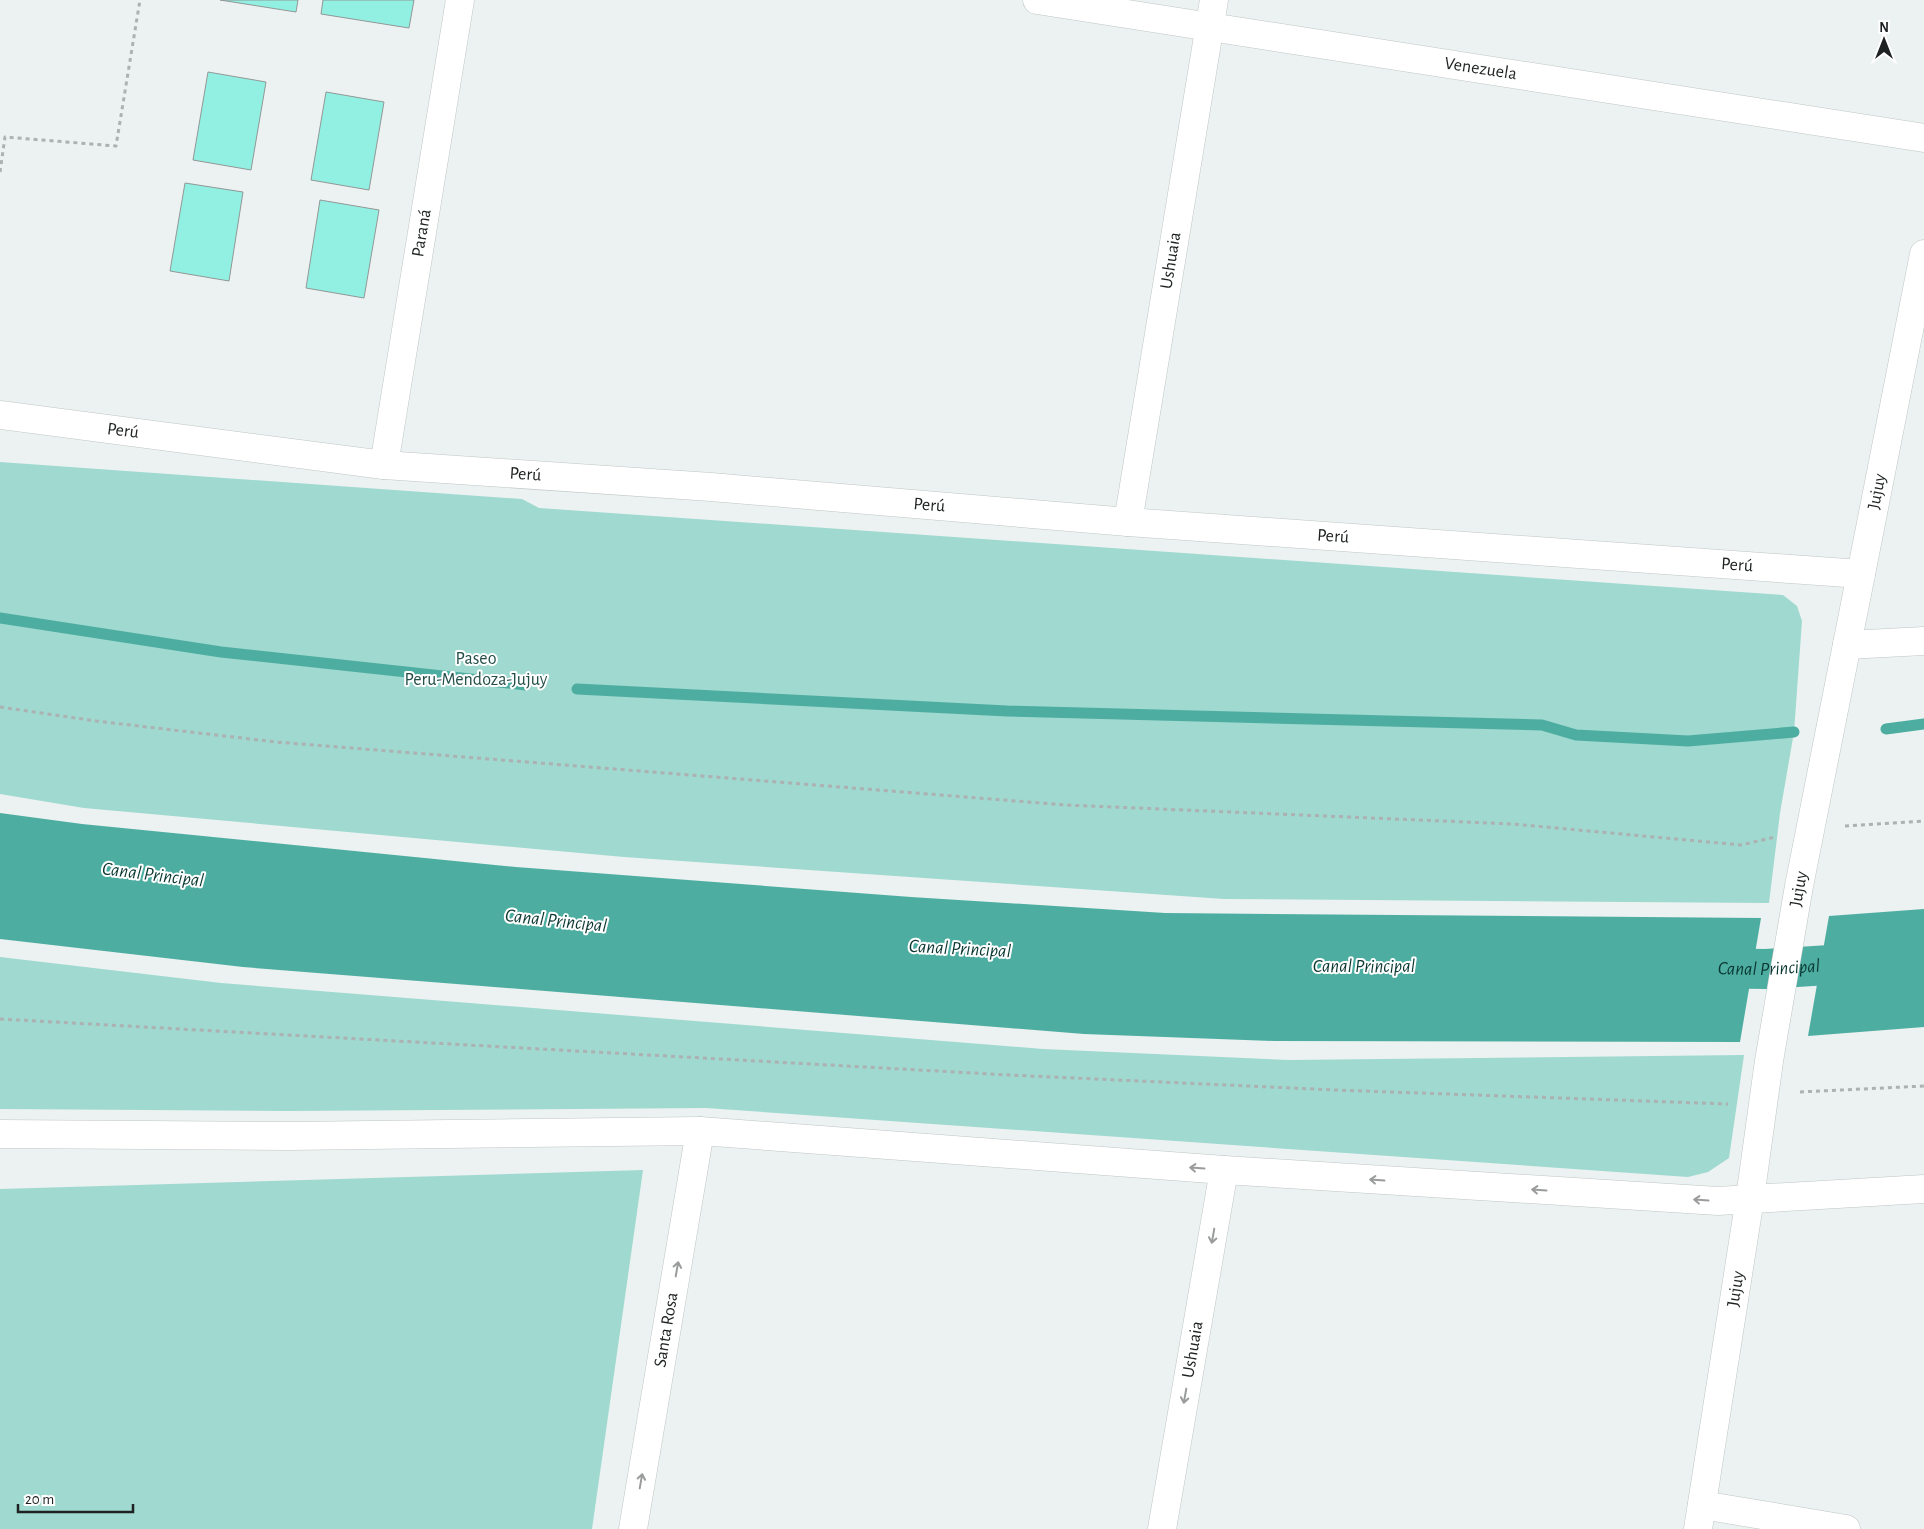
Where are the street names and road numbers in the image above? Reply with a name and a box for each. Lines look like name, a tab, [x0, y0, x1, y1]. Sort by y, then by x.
street label: Venezuela	[1443, 55, 1518, 84]
street label: Paraná	[409, 208, 435, 258]
street label: Ushuaia	[1158, 231, 1185, 290]
street label: Perú	[106, 420, 140, 442]
street label: Perú	[509, 464, 542, 485]
street label: Jujuy	[1865, 472, 1890, 511]
street label: Perú	[913, 495, 946, 516]
street label: Perú	[1316, 526, 1350, 547]
street label: Perú	[1720, 555, 1754, 575]
street label: Jujuy	[1787, 869, 1811, 908]
street label: Jujuy	[1724, 1270, 1748, 1308]
street label: Santa Rosa	[651, 1291, 682, 1369]
street label: Ushuaia	[1179, 1320, 1207, 1380]

